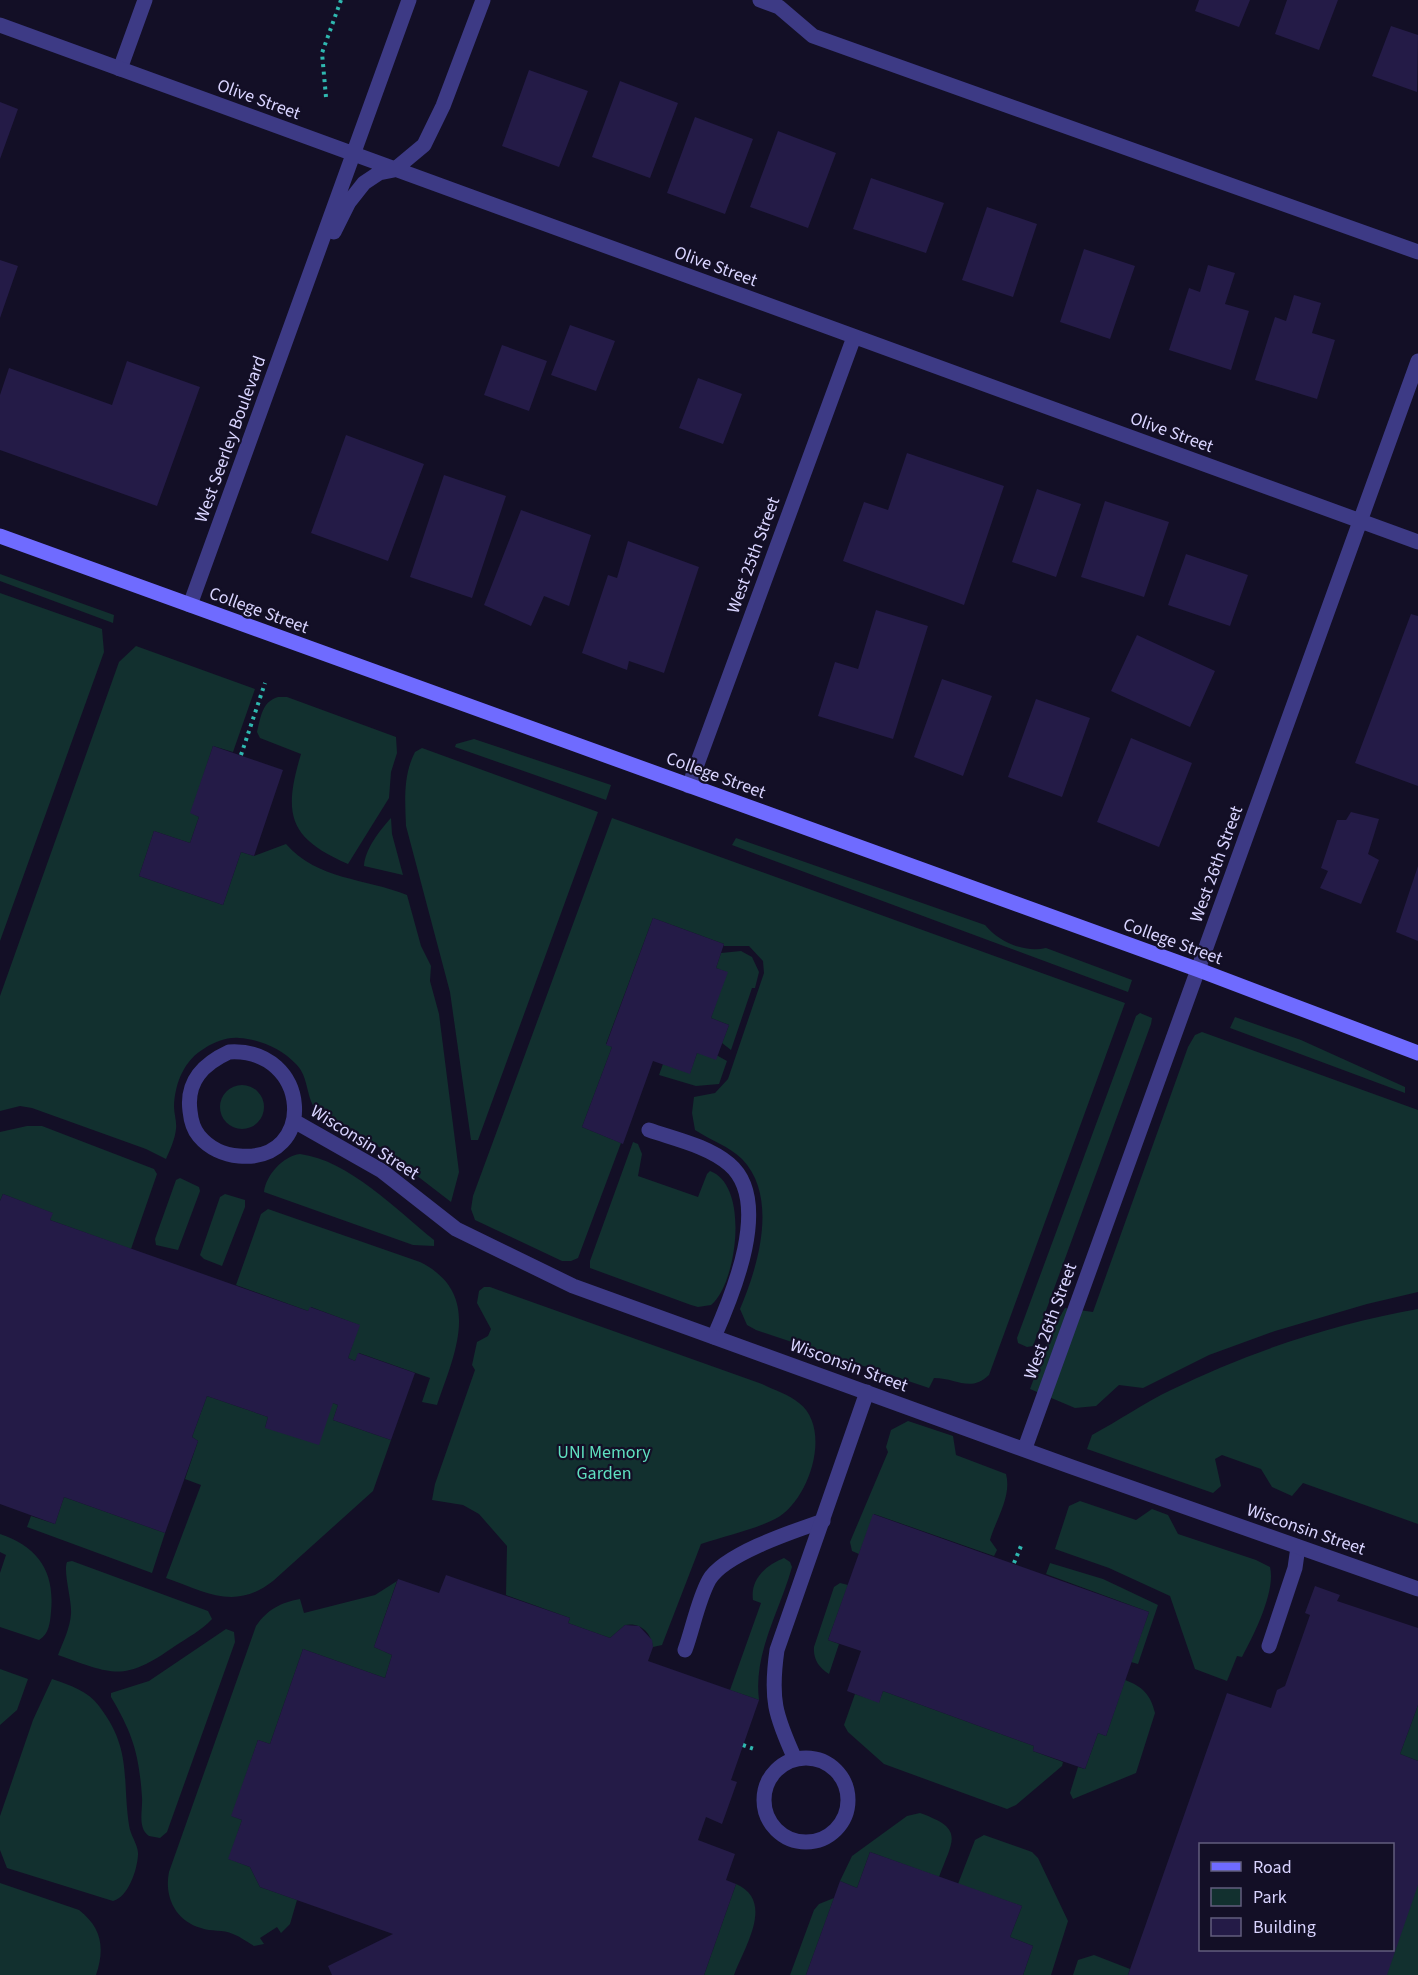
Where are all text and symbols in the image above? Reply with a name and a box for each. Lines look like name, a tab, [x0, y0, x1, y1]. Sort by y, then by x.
street label: Olive Street	[214, 73, 304, 126]
street label: Olive Street	[671, 240, 761, 293]
street label: West Seerley Boulevard	[189, 352, 272, 526]
street label: Olive Street	[1127, 406, 1217, 459]
street label: West 25th Street	[721, 493, 786, 617]
street label: College Street	[205, 581, 312, 640]
street label: College Street	[662, 746, 769, 805]
street label: West 26th Street	[1184, 802, 1249, 926]
street label: College Street	[1119, 912, 1226, 971]
street label: Wisconsin Street	[306, 1099, 424, 1186]
street label: West 26th Street	[1018, 1259, 1083, 1383]
street label: Wisconsin Street	[786, 1333, 911, 1398]
park label: UNI Memory Garden	[557, 1440, 651, 1486]
street label: Wisconsin Street	[1243, 1497, 1369, 1561]
legend	[1199, 1843, 1394, 1951]
text: Road	[1253, 1855, 1292, 1880]
text: Park	[1253, 1885, 1287, 1910]
text: Building	[1253, 1915, 1316, 1940]

